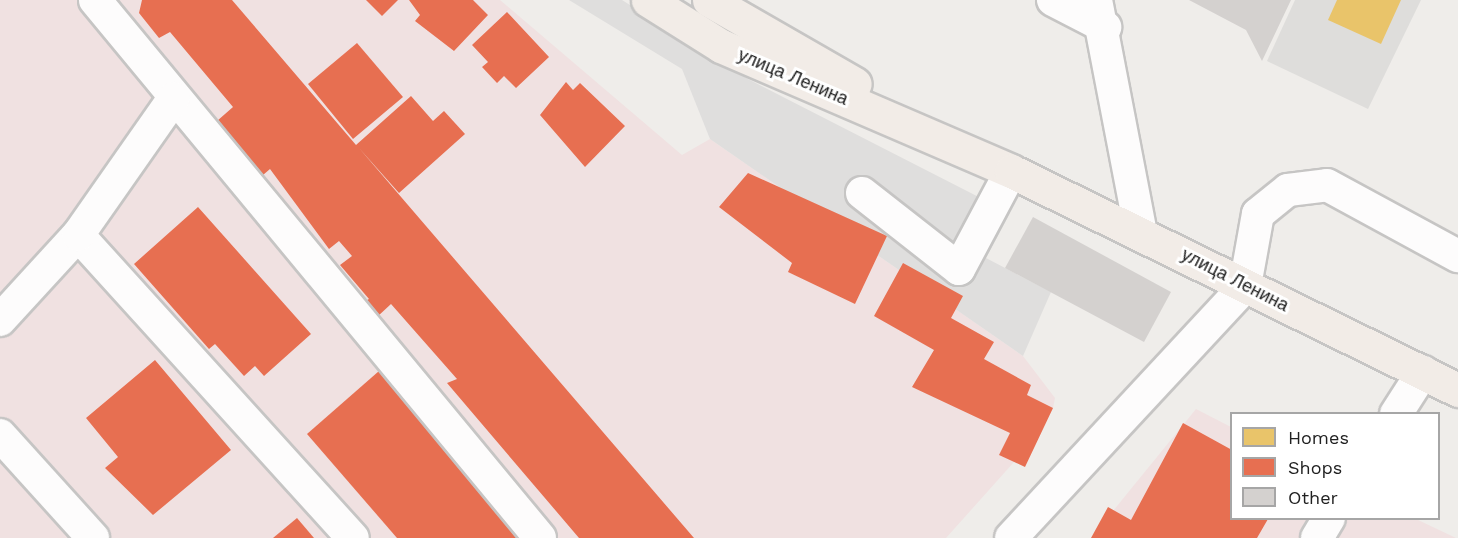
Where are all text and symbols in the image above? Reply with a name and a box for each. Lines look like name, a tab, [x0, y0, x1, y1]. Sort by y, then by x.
street label: улица Ленина	[735, 44, 851, 110]
street label: улица Ленина	[1178, 244, 1292, 316]
legend	[1230, 412, 1440, 520]
text: Homes	[1288, 427, 1349, 448]
text: Shops	[1288, 457, 1342, 478]
text: Other	[1288, 487, 1338, 508]

